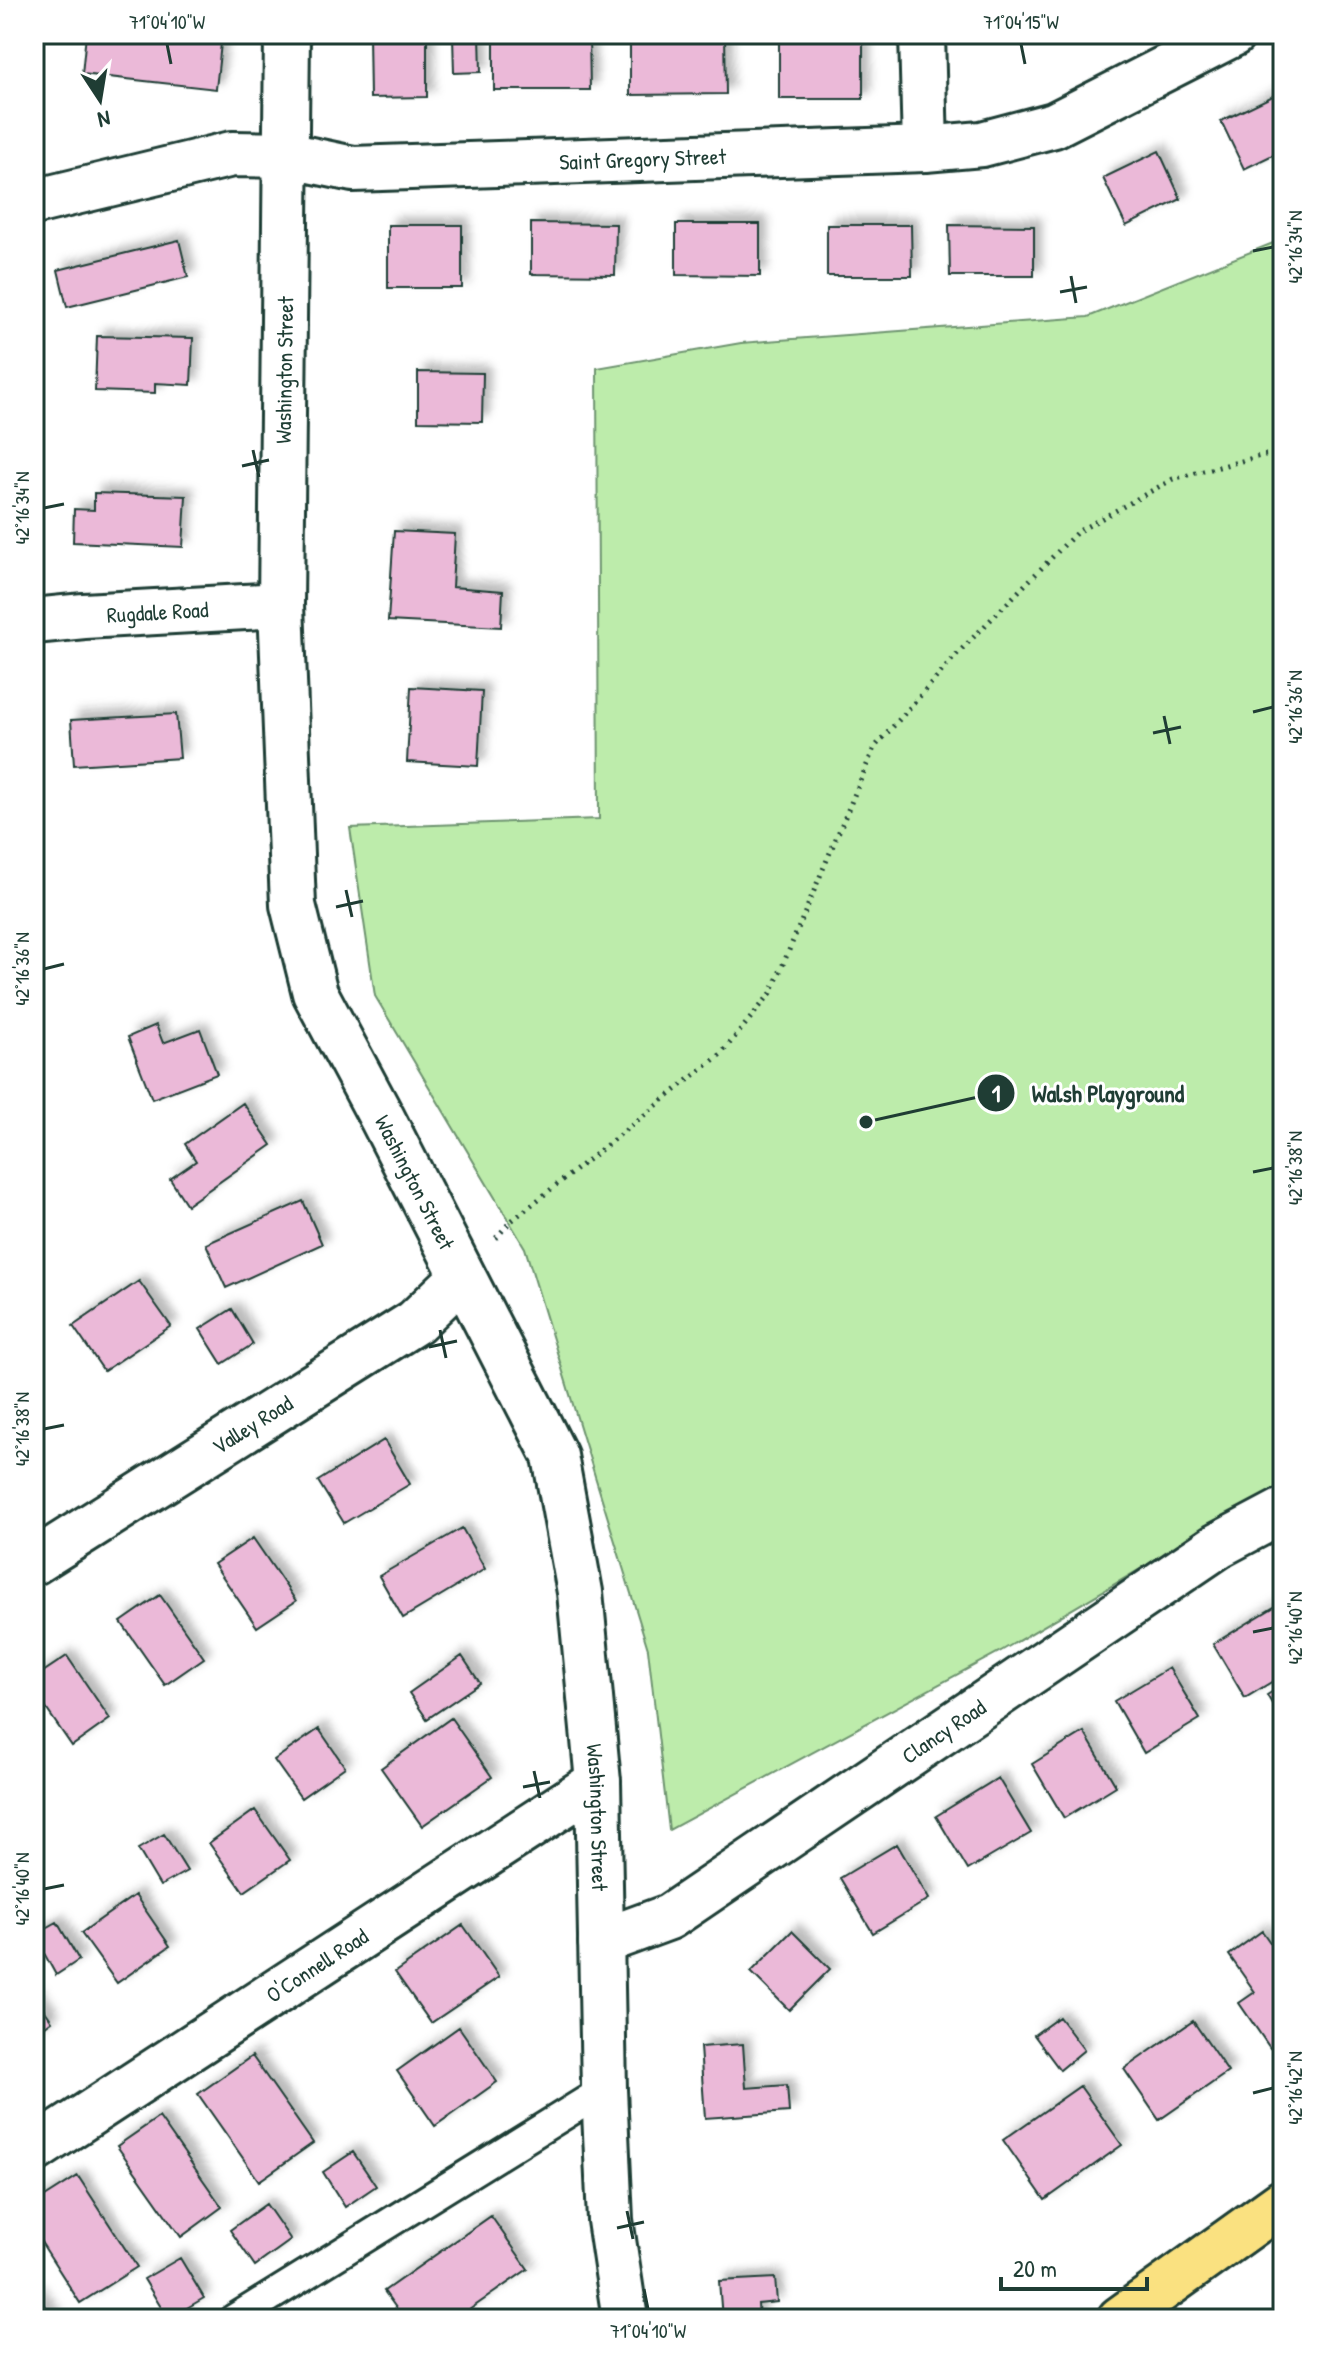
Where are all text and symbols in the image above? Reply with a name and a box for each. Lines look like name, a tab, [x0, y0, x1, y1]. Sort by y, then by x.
text: 71°04'10"W	[129, 8, 206, 35]
text: 71°04'15"W	[983, 8, 1059, 35]
north arrow	[60, 60, 140, 140]
text: N	[95, 104, 113, 136]
street label: Saint Gregory Street	[559, 141, 727, 177]
text: 42°16'34"N	[1281, 210, 1308, 284]
street label: Washington Street	[268, 296, 300, 444]
text: 42°16'34"N	[8, 471, 35, 545]
street label: Rugdale Road	[106, 594, 210, 630]
text: 42°16'36"N	[1281, 670, 1308, 744]
text: 42°16'36"N	[8, 932, 35, 1006]
callout: Walsh Playground	[976, 1069, 1200, 1117]
text: 1	[992, 1077, 1001, 1109]
text: Walsh Playground	[1032, 1077, 1185, 1110]
street label: Washington Street	[368, 1110, 462, 1255]
text: 42°16'38"N	[1281, 1131, 1308, 1205]
street label: Valley Road	[206, 1388, 299, 1461]
text: 42°16'38"N	[8, 1392, 35, 1466]
text: 42°16'40"N	[1281, 1591, 1308, 1665]
street label: Clancy Road	[896, 1692, 992, 1770]
street label: Washington Street	[579, 1742, 615, 1892]
text: 42°16'40"N	[8, 1852, 35, 1926]
street label: O'Connell Road	[260, 1921, 374, 2010]
text: 42°16'42"N	[1281, 2051, 1308, 2125]
scale bar	[1001, 2241, 1147, 2291]
text: 20 m	[1013, 2252, 1057, 2284]
text: 71°04'10"W	[610, 2317, 687, 2344]

